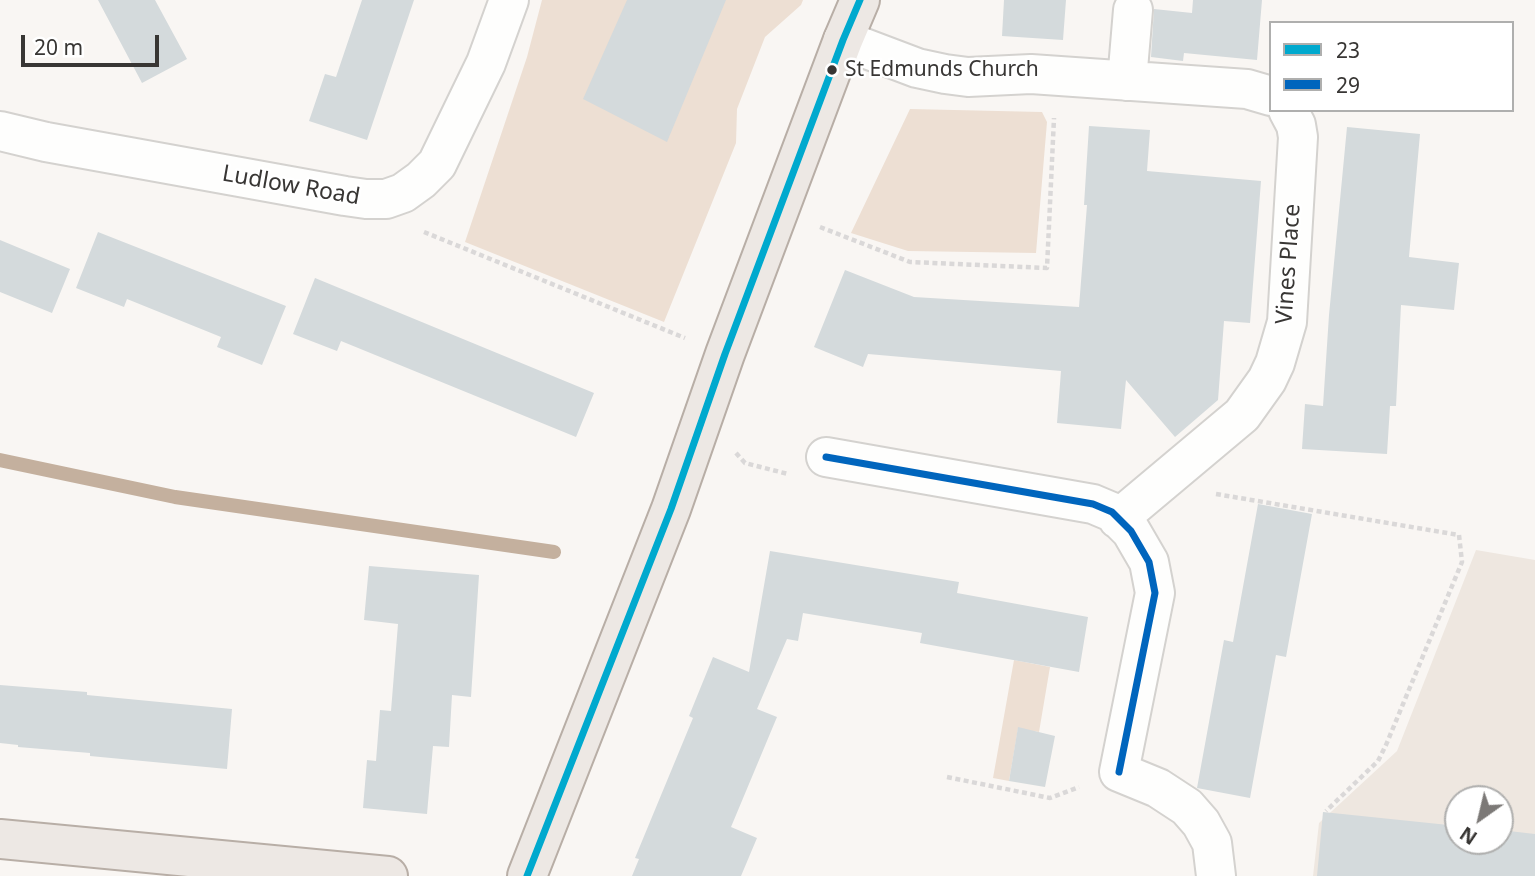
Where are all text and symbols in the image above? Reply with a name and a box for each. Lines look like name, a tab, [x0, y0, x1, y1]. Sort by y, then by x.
scale bar	[24, 21, 163, 65]
legend	[1269, 21, 1514, 112]
text: 20 m	[34, 33, 83, 61]
text: 23	[1336, 36, 1360, 64]
place label: St Edmunds Church	[845, 57, 1039, 83]
marker: St Edmunds Church	[825, 63, 839, 77]
text: 29	[1336, 71, 1360, 99]
street label: Ludlow Road	[220, 160, 362, 212]
street label: Vines Place	[1271, 203, 1307, 325]
north arrow	[1444, 785, 1514, 855]
text: N	[1455, 821, 1482, 851]

